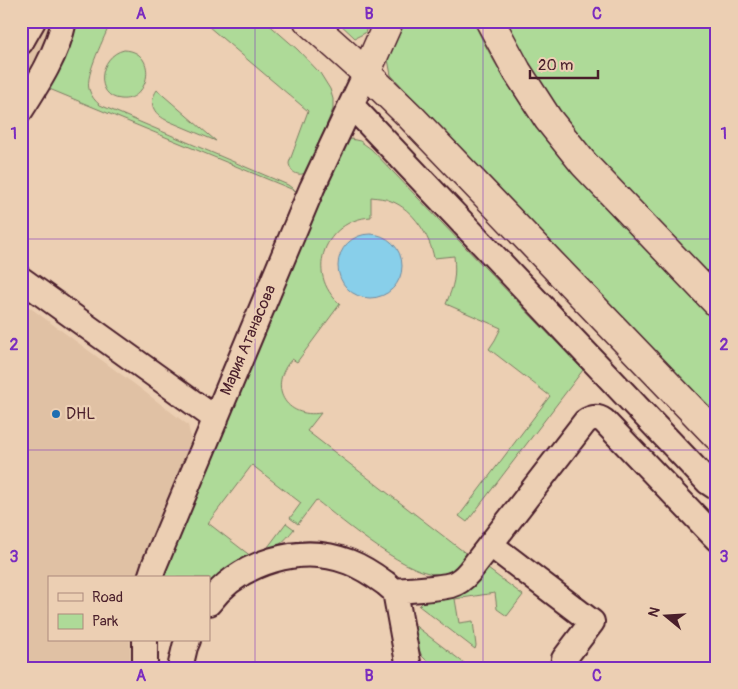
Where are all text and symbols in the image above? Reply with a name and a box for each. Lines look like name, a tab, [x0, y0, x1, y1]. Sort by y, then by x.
text: A	[136, 4, 147, 24]
text: B	[364, 4, 374, 24]
text: C	[592, 4, 602, 24]
scale bar	[530, 48, 598, 80]
text: 20 m	[538, 56, 573, 75]
text: 1	[11, 124, 17, 144]
text: 1	[721, 124, 727, 144]
street label: Мария Атанасова	[216, 282, 280, 398]
text: 2	[10, 335, 19, 355]
text: 2	[720, 335, 729, 355]
place label: DHL	[66, 404, 95, 424]
marker: DHL	[50, 408, 62, 420]
text: 3	[10, 547, 19, 567]
text: 3	[720, 547, 729, 567]
legend	[48, 576, 210, 642]
text: Road	[92, 588, 123, 607]
north arrow	[640, 592, 690, 642]
text: N	[645, 605, 664, 619]
text: Park	[92, 612, 119, 631]
text: A	[136, 666, 147, 686]
text: B	[364, 666, 374, 686]
text: C	[592, 666, 602, 686]

